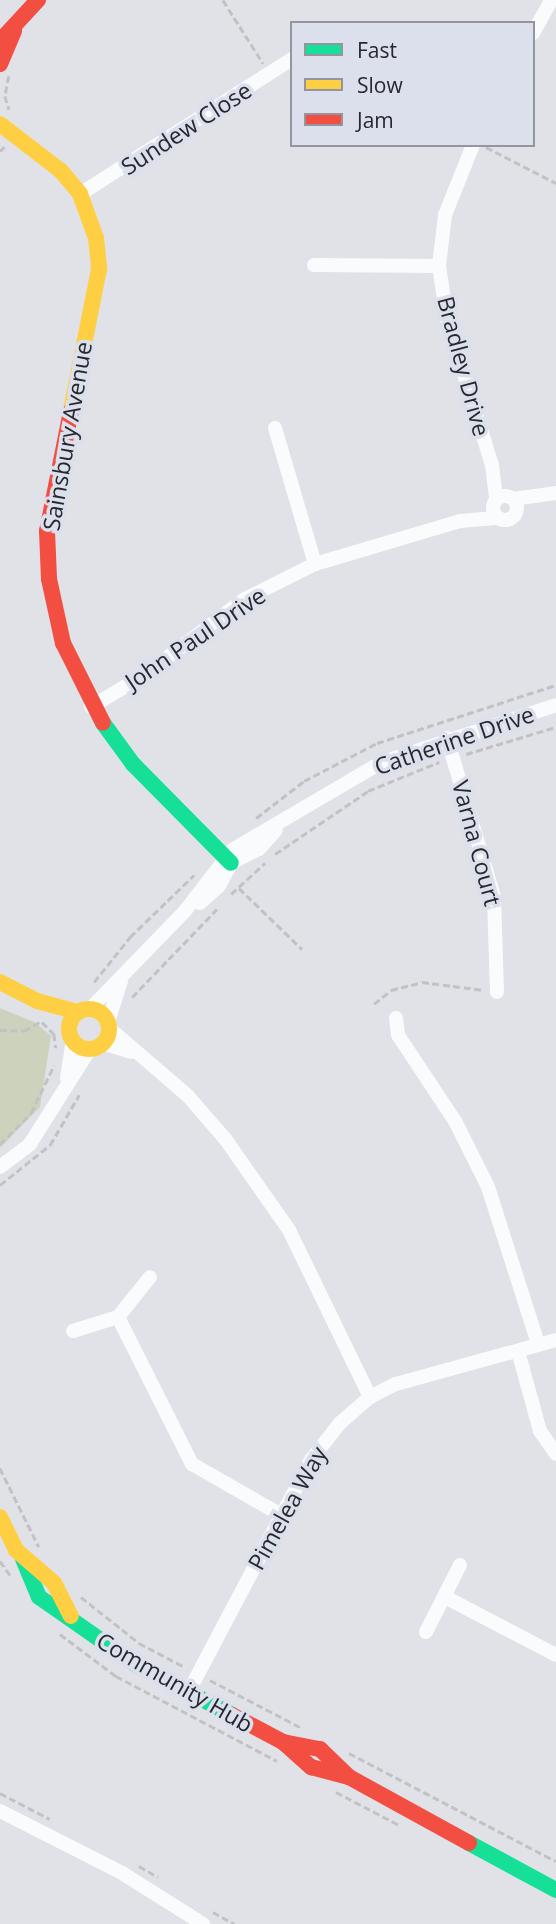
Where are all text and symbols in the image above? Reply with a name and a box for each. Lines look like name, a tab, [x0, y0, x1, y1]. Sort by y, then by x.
legend	[290, 21, 535, 147]
text: Fast	[357, 36, 397, 64]
text: Slow	[357, 71, 403, 99]
street label: Sundew Close	[116, 76, 256, 180]
text: Jam	[357, 106, 394, 134]
street label: Bradley Drive	[432, 293, 496, 439]
street label: Sainsbury Avenue	[37, 339, 97, 533]
street label: John Paul Drive	[120, 581, 270, 695]
street label: Catherine Drive	[371, 700, 537, 780]
street label: Varna Court	[447, 777, 507, 909]
street label: Pimelea Way	[242, 1441, 332, 1575]
street label: Community Hub	[92, 1626, 258, 1738]

